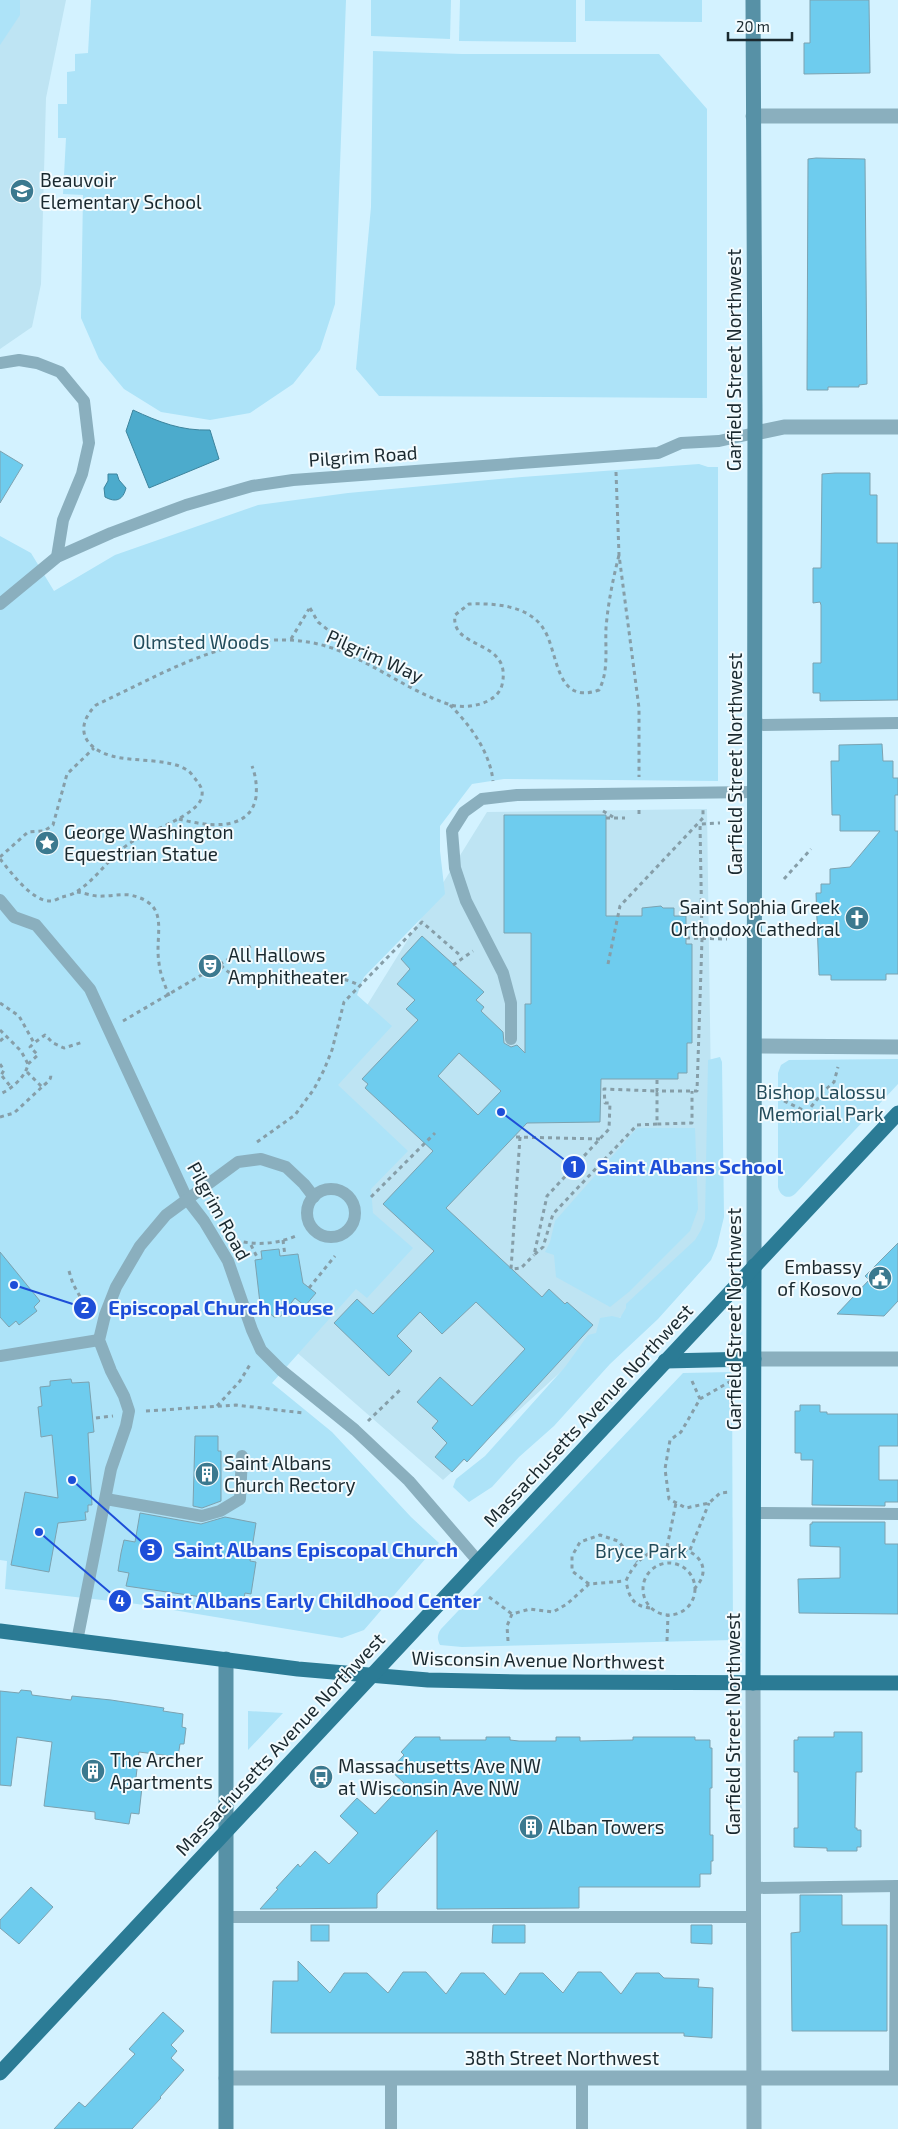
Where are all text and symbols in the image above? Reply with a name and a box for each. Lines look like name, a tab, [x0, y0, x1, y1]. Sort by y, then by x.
scale bar	[728, 10, 792, 42]
text: 20 m	[736, 17, 770, 35]
place label: Beauvoir Elementary School	[40, 168, 202, 213]
school or university icon: Beauvoir Elementary School	[9, 178, 35, 204]
street label: Garfield Street Northwest	[722, 249, 745, 471]
street label: Pilgrim Road	[308, 440, 418, 471]
street label: Pilgrim Way	[323, 624, 427, 687]
park label: Olmsted Woods	[133, 630, 269, 653]
street label: Garfield Street Northwest	[723, 653, 746, 875]
place label: George Washington Equestrian Statue	[64, 820, 234, 865]
place icon: George Washington Equestrian Statue	[34, 830, 60, 856]
place label: Saint Sophia Greek Orthodox Cathedral	[671, 895, 840, 940]
church icon: Saint Sophia Greek Orthodox Cathedral	[844, 905, 870, 931]
place label: All Hallows Amphitheater	[228, 943, 348, 988]
theatre icon: All Hallows Amphitheater	[197, 953, 223, 979]
park label: Bishop Lalossu Memorial Park	[756, 1080, 886, 1125]
callout: Saint Albans School	[561, 1149, 793, 1184]
text: Saint Albans School	[597, 1154, 784, 1178]
street label: Pilgrim Road	[183, 1157, 256, 1264]
text: 1	[571, 1157, 577, 1175]
street label: Garfield Street Northwest	[722, 1208, 745, 1430]
place label: Embassy of Kosovo	[777, 1255, 862, 1300]
public building icon: Embassy of Kosovo	[867, 1265, 893, 1291]
callout: Episcopal Church House	[73, 1290, 344, 1325]
text: Episcopal Church House	[108, 1295, 334, 1319]
text: 2	[81, 1298, 90, 1316]
street label: Massachusetts Avenue Northwest	[478, 1298, 697, 1531]
place label: Saint Albans Church Rectory	[224, 1451, 355, 1496]
building icon: Saint Albans Church Rectory	[194, 1461, 220, 1487]
callout: Saint Albans Episcopal Church	[138, 1532, 469, 1567]
text: Saint Albans Episcopal Church	[174, 1537, 458, 1561]
park label: Bryce Park	[595, 1539, 687, 1562]
text: 3	[147, 1540, 155, 1558]
callout: Saint Albans Early Childhood Center	[107, 1583, 491, 1618]
text: Saint Albans Early Childhood Center	[143, 1588, 482, 1613]
text: 4	[115, 1591, 125, 1609]
street label: Garfield Street Northwest	[721, 1613, 744, 1835]
street label: Massachusetts Avenue Northwest	[170, 1627, 389, 1860]
street label: Wisconsin Avenue Northwest	[411, 1646, 665, 1673]
place label: The Archer Apartments	[110, 1748, 213, 1793]
place label: Massachusetts Ave NW at Wisconsin Ave NW	[338, 1754, 541, 1799]
building icon: The Archer Apartments	[80, 1758, 106, 1784]
bus stop icon: Massachusetts Ave NW at Wisconsin Ave NW	[308, 1764, 334, 1790]
building icon: Alban Towers	[518, 1814, 544, 1840]
place label: Alban Towers	[548, 1815, 664, 1838]
street label: 38th Street Northwest	[465, 2046, 659, 2069]

